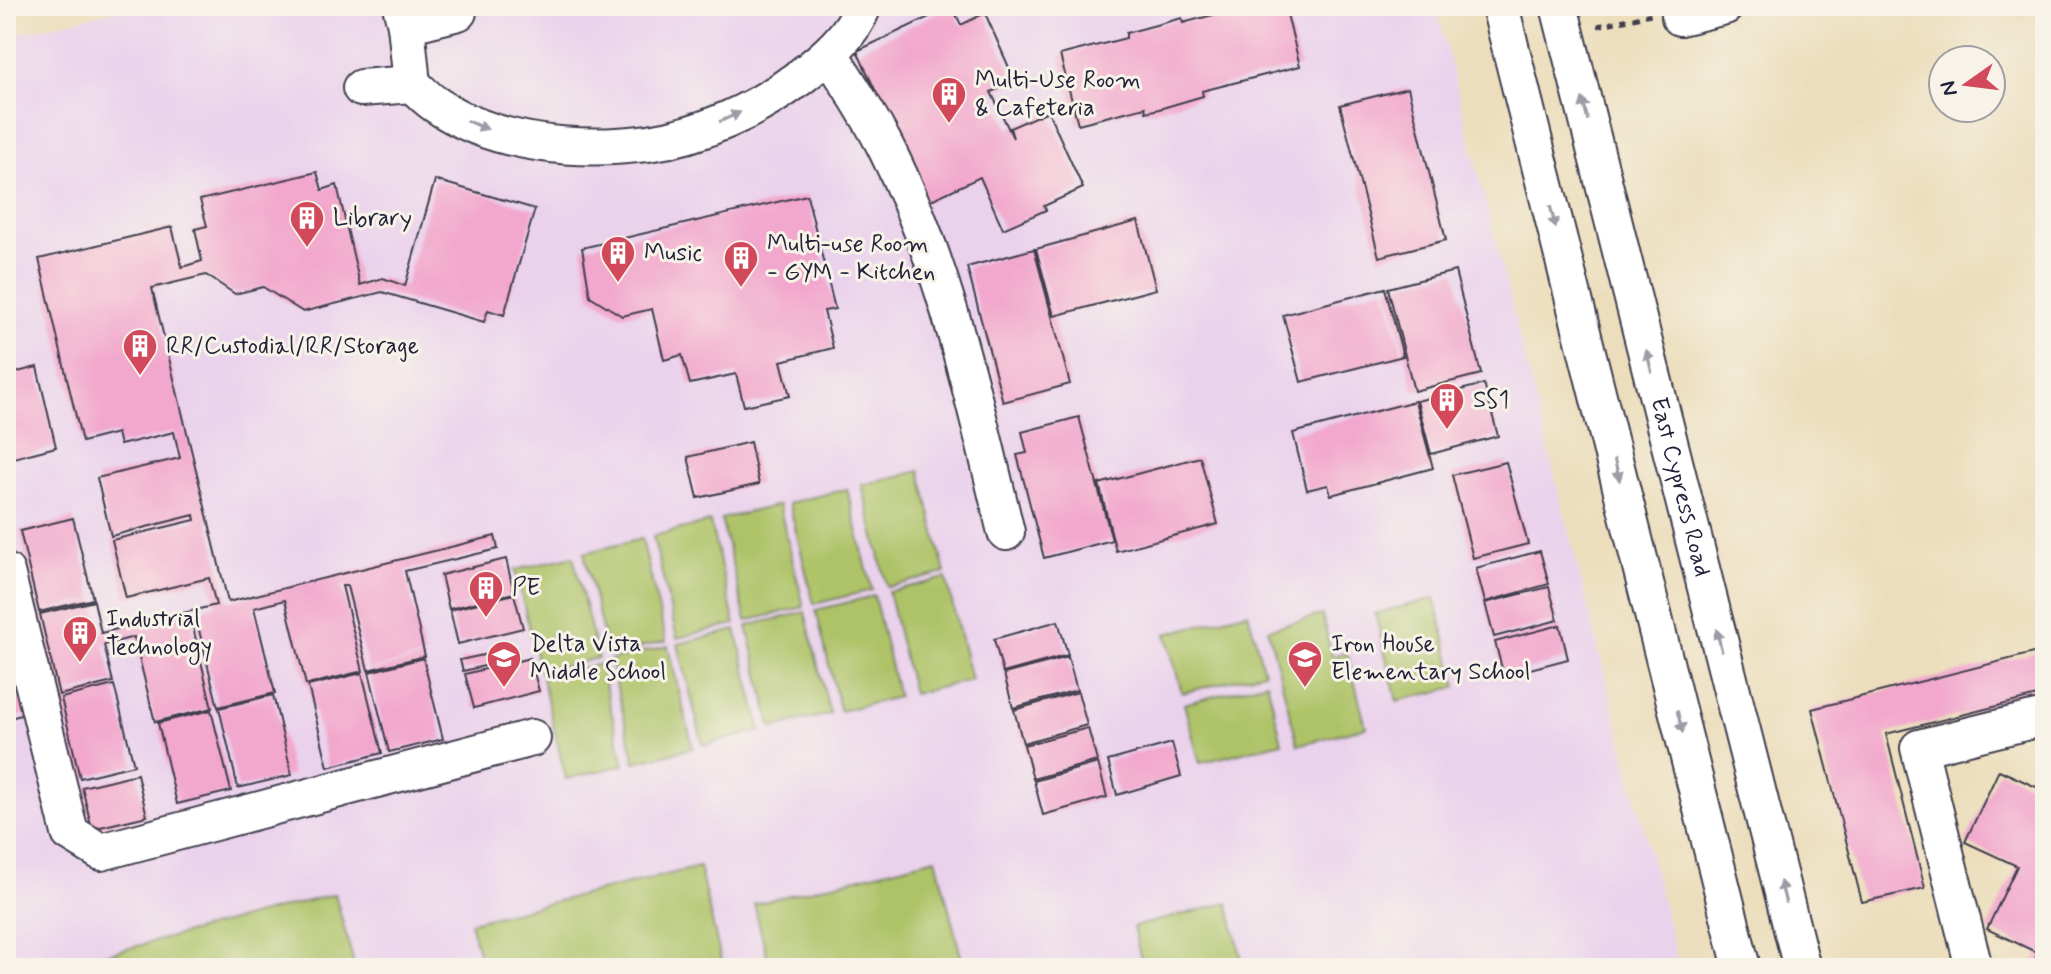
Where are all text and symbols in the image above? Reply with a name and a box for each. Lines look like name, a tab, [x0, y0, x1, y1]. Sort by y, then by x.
north arrow	[1927, 44, 2007, 124]
place label: Multi-Use Room & Cafeteria	[975, 65, 1141, 124]
building icon: Multi-Use Room & Cafeteria	[930, 75, 968, 125]
text: N	[1934, 78, 1965, 99]
one-way arrow	[1579, 96, 1591, 121]
one-way arrow	[718, 110, 742, 124]
one-way arrow	[465, 118, 489, 131]
building icon: Library	[288, 199, 326, 249]
place label: Library	[333, 203, 412, 234]
one-way arrow	[1548, 205, 1560, 230]
place label: Multi-use Room - GYM - Kitchen	[767, 229, 935, 288]
building icon: Music	[599, 234, 637, 284]
place label: Music	[644, 238, 702, 269]
building icon: Multi-use Room - GYM - Kitchen	[722, 239, 760, 289]
building icon: RR/Custodial/RR/Storage	[121, 327, 159, 377]
place label: RR/Custodial/RR/Storage	[166, 331, 419, 362]
one-way arrow	[1642, 348, 1655, 373]
building icon: SS1	[1428, 381, 1466, 431]
place label: SS1	[1473, 385, 1509, 416]
street label: East Cypress Road	[1643, 394, 1718, 580]
one-way arrow	[1611, 457, 1623, 482]
building icon: PE	[467, 569, 505, 619]
place label: PE	[512, 573, 540, 604]
place label: Industrial Technology	[106, 604, 212, 665]
building icon: Industrial Technology	[61, 614, 99, 664]
one-way arrow	[1713, 628, 1725, 653]
place label: Delta Vista Middle School	[530, 629, 666, 688]
place label: Iron House Elementary School	[1331, 629, 1530, 688]
school or university icon: Delta Vista Middle School	[485, 639, 523, 689]
school or university icon: Iron House Elementary School	[1286, 639, 1324, 689]
one-way arrow	[1675, 709, 1687, 734]
one-way arrow	[1776, 880, 1788, 905]

